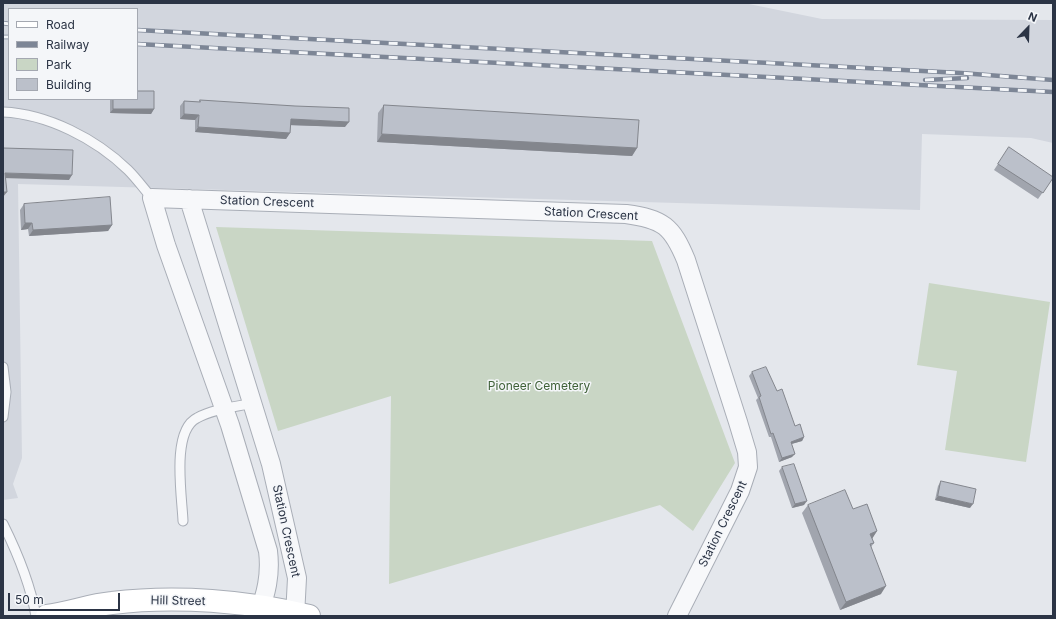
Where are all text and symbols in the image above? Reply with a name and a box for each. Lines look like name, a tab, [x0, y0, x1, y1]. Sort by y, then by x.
legend	[8, 8, 138, 100]
north arrow	[1008, 8, 1048, 48]
text: N	[1026, 9, 1039, 25]
text: Road	[46, 17, 75, 32]
text: Railway	[46, 37, 89, 52]
text: Park	[46, 57, 72, 72]
text: Building	[46, 77, 91, 92]
street label: Station Crescent	[220, 193, 314, 211]
street label: Station Crescent	[544, 204, 638, 224]
park label: Pioneer Cemetery	[488, 379, 590, 393]
street label: Station Crescent	[696, 479, 750, 569]
street label: Station Crescent	[269, 483, 303, 579]
scale bar	[10, 585, 122, 611]
text: 50 m	[15, 592, 44, 607]
street label: Hill Street	[150, 593, 206, 609]

